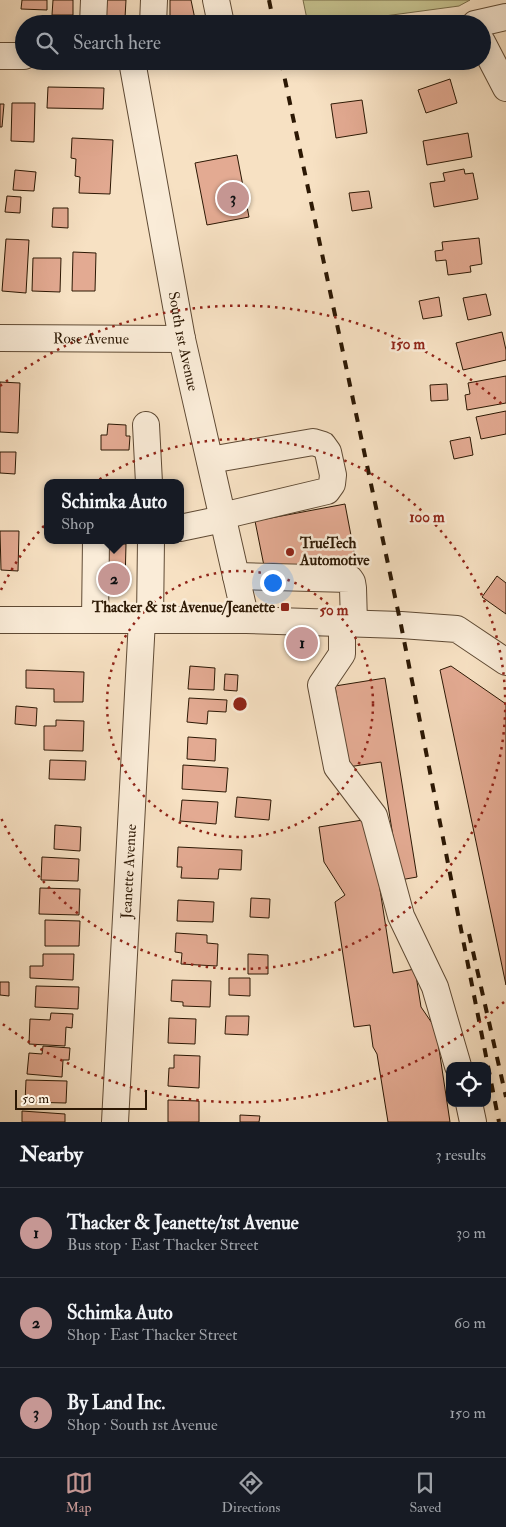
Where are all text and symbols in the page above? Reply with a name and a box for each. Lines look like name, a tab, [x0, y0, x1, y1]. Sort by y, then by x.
search box	[15, 15, 491, 70]
icon: search	[33, 29, 61, 57]
text: Search here	[73, 31, 161, 55]
pin: 3	[217, 179, 249, 217]
street label: South 1st Avenue	[164, 290, 203, 393]
street label: Rose Avenue	[53, 329, 129, 349]
text: 150 m	[391, 335, 425, 354]
popup	[44, 479, 184, 544]
text: Schimka Auto	[61, 490, 167, 514]
text: 100 m	[409, 508, 445, 527]
text: Shop	[61, 514, 94, 534]
place label: TrueTech Automotive	[299, 534, 370, 570]
marker: TrueTech Automotive	[284, 546, 296, 558]
pin: 2	[98, 560, 130, 598]
your location	[260, 570, 286, 596]
place label: Thacker & 1st Avenue/Jeanette	[91, 598, 276, 618]
marker: Thacker & 1st Avenue/Jeanette	[279, 601, 291, 613]
text: 50 m	[320, 601, 349, 620]
pin: 1	[286, 624, 318, 662]
centre of rings	[231, 695, 249, 713]
street label: Jeanette Avenue	[117, 823, 141, 920]
map controls	[446, 1062, 491, 1107]
button: locate	[446, 1062, 491, 1107]
scale bar	[15, 1087, 148, 1110]
text: 50 m	[22, 1090, 49, 1107]
text: Nearby	[20, 1141, 83, 1168]
text: 3 results	[435, 1145, 486, 1165]
text: Thacker & Jeanette/1st Avenue	[67, 1211, 299, 1235]
text: 1	[33, 1223, 39, 1243]
text: 30 m	[456, 1223, 486, 1243]
text: Bus stop · East Thacker Street	[67, 1235, 258, 1255]
text: Schimka Auto	[67, 1301, 173, 1325]
text: 2	[32, 1313, 40, 1333]
text: 60 m	[454, 1313, 486, 1333]
text: Shop · East Thacker Street	[67, 1325, 237, 1345]
text: By Land Inc.	[67, 1391, 165, 1415]
text: 3	[33, 1403, 39, 1423]
text: 150 m	[449, 1403, 486, 1423]
text: Shop · South 1st Avenue	[67, 1415, 218, 1435]
tab: Map	[65, 1469, 93, 1516]
tab: Directions	[222, 1469, 280, 1516]
tab: Saved	[409, 1469, 441, 1516]

